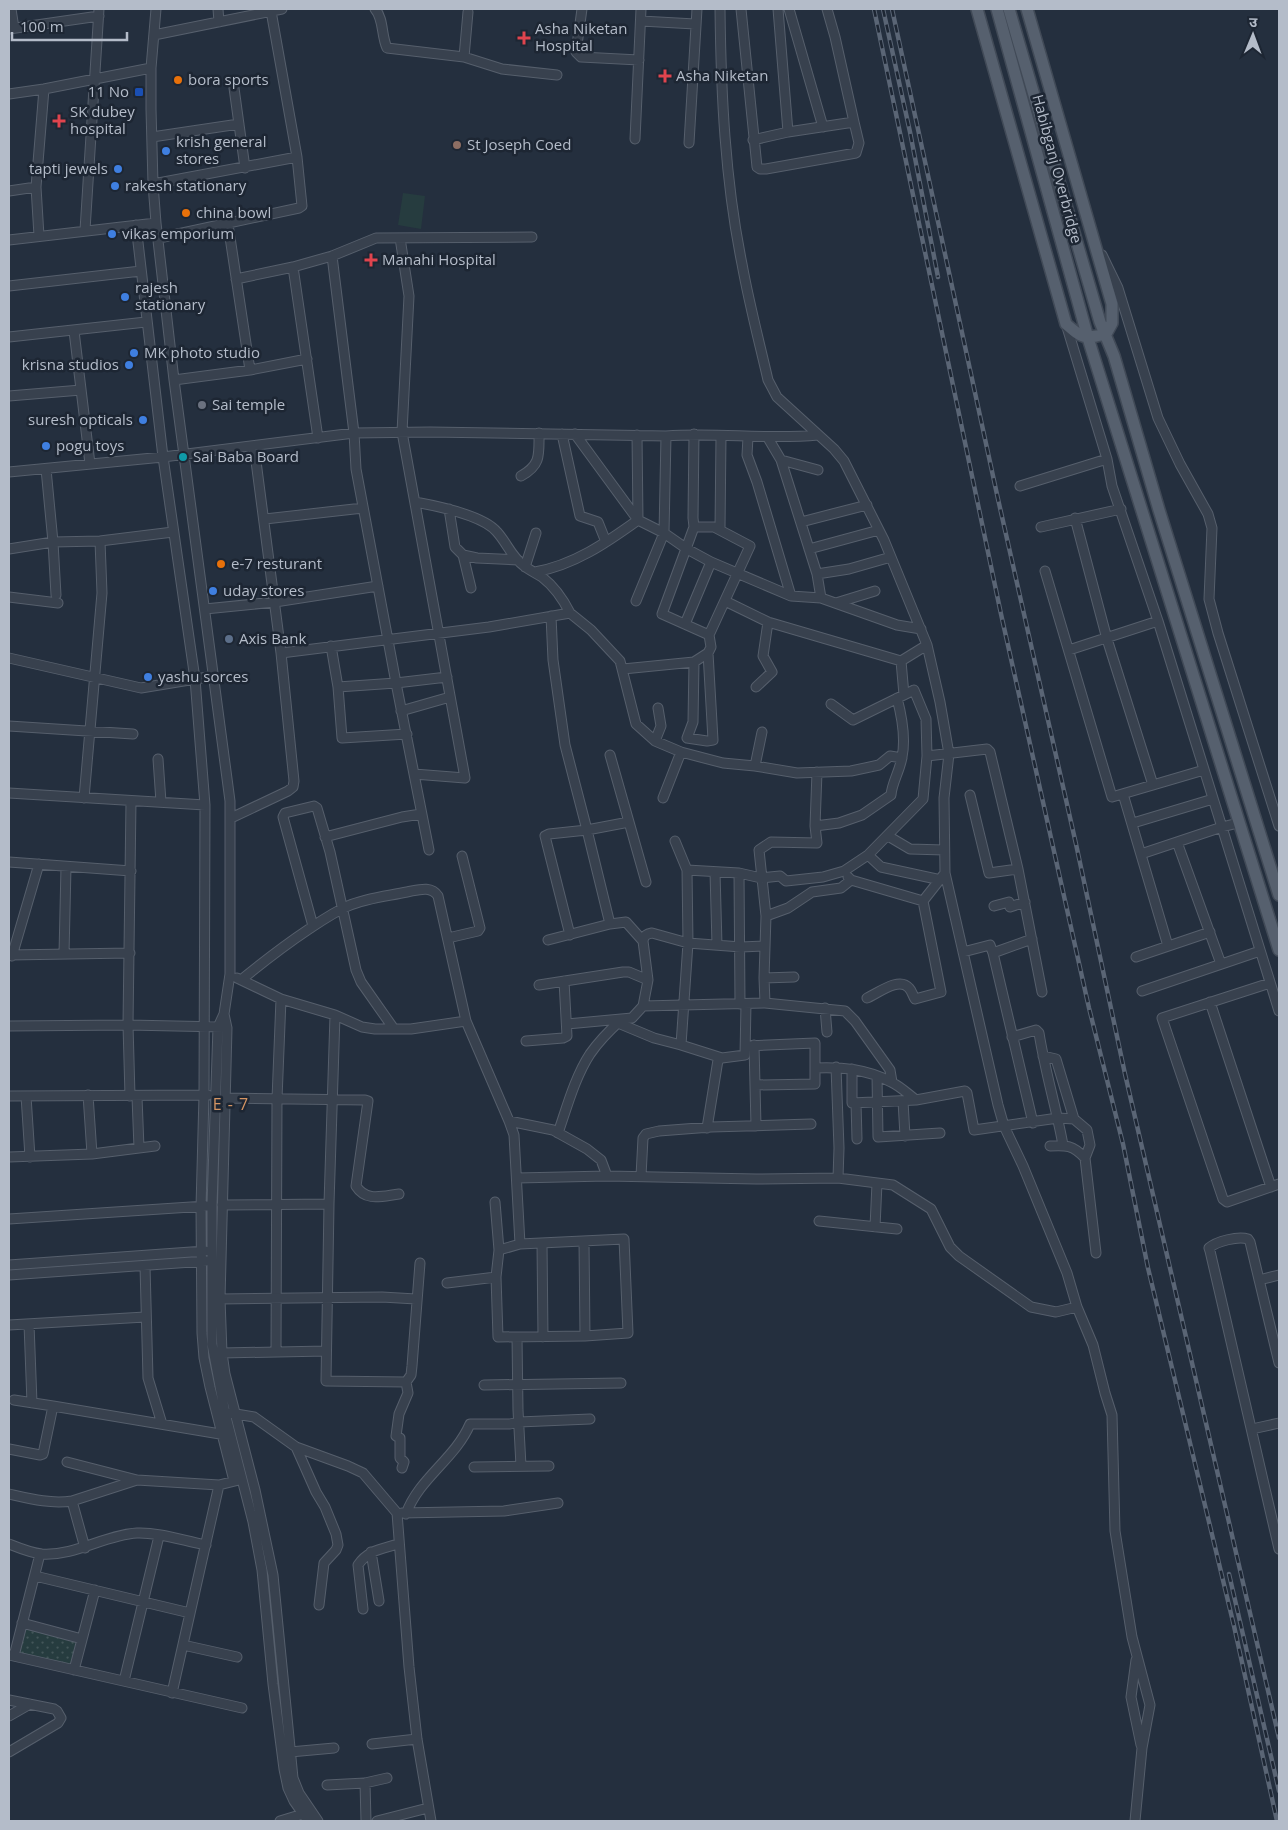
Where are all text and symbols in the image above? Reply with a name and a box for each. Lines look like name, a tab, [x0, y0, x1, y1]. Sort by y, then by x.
scale bar	[12, 10, 128, 42]
north arrow	[1228, 10, 1278, 60]
text: उ	[1249, 12, 1258, 31]
text: 100 m	[20, 16, 64, 36]
place label: Asha Niketan Hospital	[535, 18, 627, 55]
marker: Asha Niketan Hospital	[517, 31, 531, 45]
place label: Asha Niketan	[676, 65, 768, 85]
place label: bora sports	[188, 69, 269, 89]
marker: Asha Niketan	[658, 69, 672, 83]
marker: bora sports	[172, 74, 184, 86]
place label: 11 No	[88, 81, 129, 101]
marker: 11 No	[133, 86, 145, 98]
street label: Habibganj Overbridge	[1028, 92, 1087, 245]
place label: SK dubey hospital	[70, 101, 135, 138]
marker: SK dubey hospital	[52, 114, 66, 128]
place label: krish general stores	[176, 131, 266, 168]
place label: St Joseph Coed	[467, 134, 571, 154]
marker: St Joseph Coed	[451, 139, 463, 151]
marker: krish general stores	[160, 145, 172, 157]
place label: tapti jewels	[29, 158, 108, 178]
marker: tapti jewels	[112, 163, 124, 175]
place label: rakesh stationary	[125, 175, 247, 195]
marker: rakesh stationary	[109, 180, 121, 192]
place label: china bowl	[196, 202, 271, 222]
marker: china bowl	[180, 207, 192, 219]
place label: vikas emporium	[122, 223, 234, 243]
marker: vikas emporium	[106, 228, 118, 240]
place label: Manahi Hospital	[382, 249, 496, 269]
marker: Manahi Hospital	[364, 253, 378, 267]
place label: rajesh stationary	[135, 277, 206, 314]
marker: rajesh stationary	[119, 291, 131, 303]
place label: MK photo studio	[144, 342, 260, 362]
marker: MK photo studio	[128, 347, 140, 359]
place label: krisna studios	[22, 354, 119, 374]
marker: krisna studios	[123, 359, 135, 371]
place label: Sai temple	[212, 394, 285, 414]
marker: Sai temple	[196, 399, 208, 411]
place label: suresh opticals	[28, 409, 133, 429]
marker: suresh opticals	[137, 414, 149, 426]
place label: pogu toys	[56, 435, 124, 455]
marker: pogu toys	[40, 440, 52, 452]
place label: Sai Baba Board	[193, 446, 299, 466]
marker: Sai Baba Board	[177, 451, 189, 463]
place label: e-7 resturant	[231, 553, 322, 573]
marker: e-7 resturant	[215, 558, 227, 570]
place label: uday stores	[223, 580, 304, 600]
marker: uday stores	[207, 585, 219, 597]
place label: Axis Bank	[239, 628, 306, 648]
marker: Axis Bank	[223, 633, 235, 645]
place label: yashu sorces	[158, 666, 248, 686]
marker: yashu sorces	[142, 671, 154, 683]
district label: E - 7	[213, 1093, 249, 1115]

